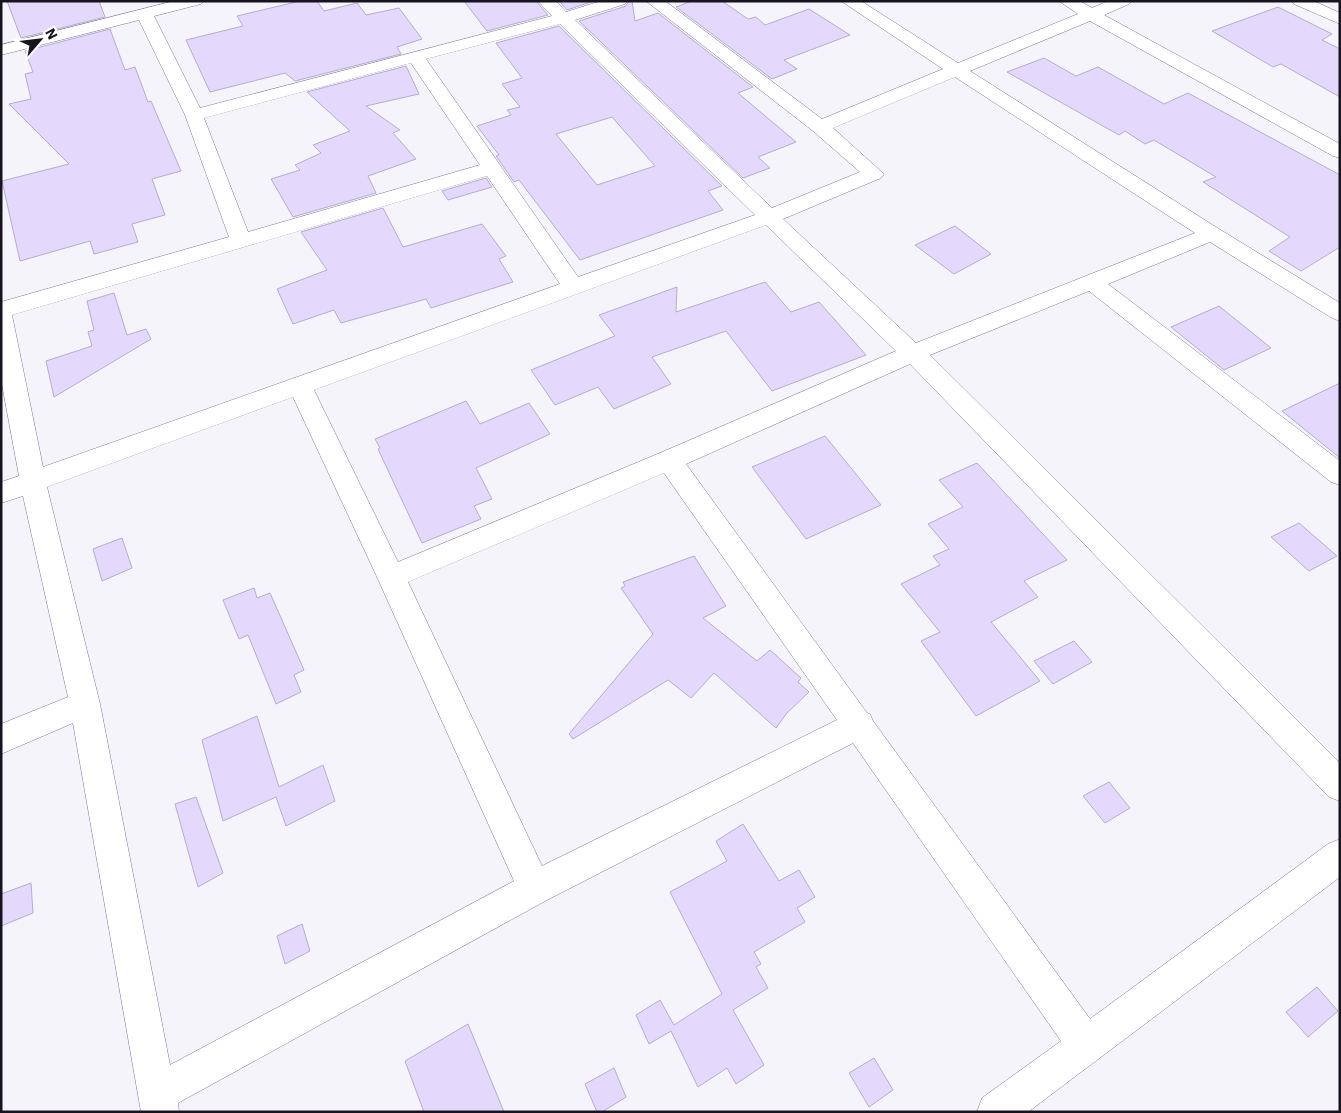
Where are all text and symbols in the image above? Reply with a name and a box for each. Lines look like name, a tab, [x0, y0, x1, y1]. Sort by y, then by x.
north arrow	[15, 15, 65, 65]
text: N	[41, 25, 62, 43]

